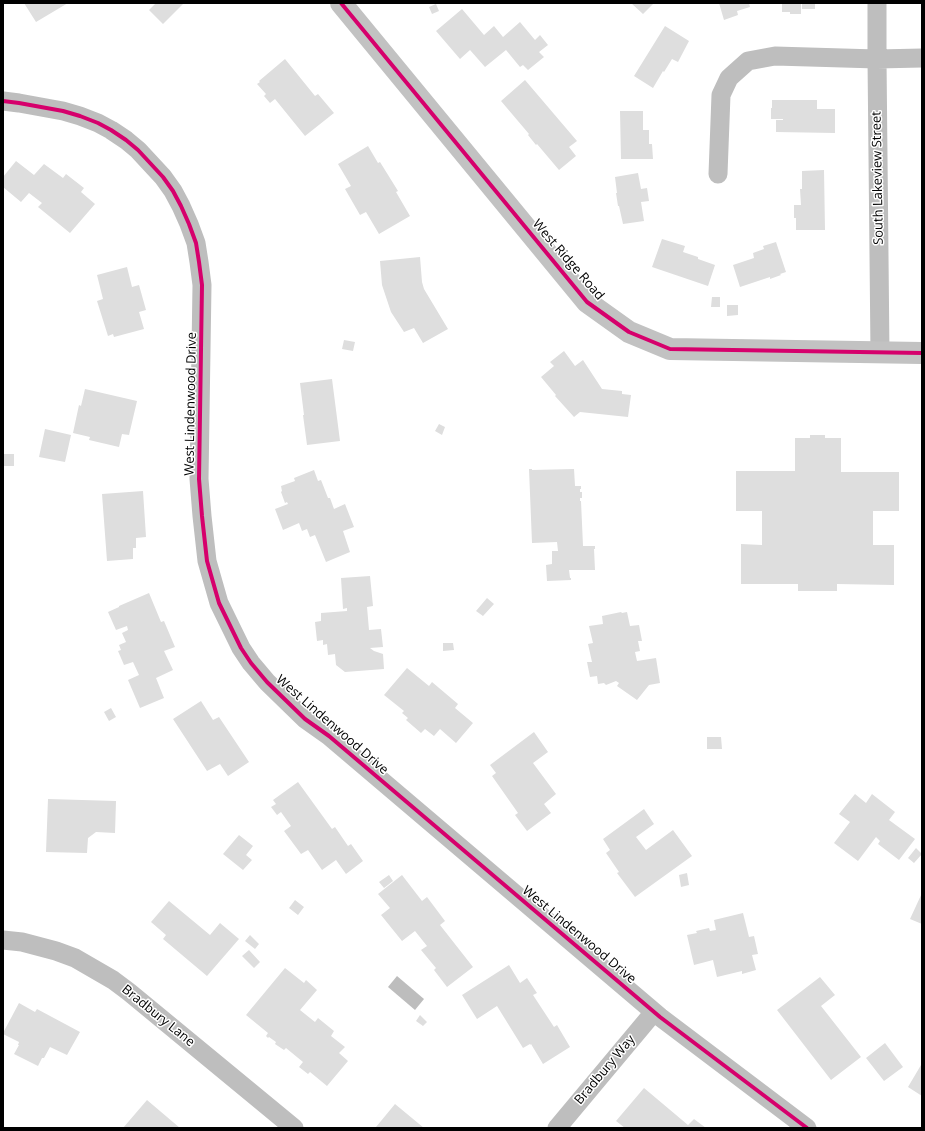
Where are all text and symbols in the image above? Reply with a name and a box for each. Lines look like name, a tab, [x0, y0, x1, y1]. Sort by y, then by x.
street label: South Lakeview Street	[869, 111, 887, 245]
street label: West Ridge Road	[529, 217, 607, 303]
street label: West Lindenwood Drive	[182, 332, 200, 476]
street label: West Lindenwood Drive	[273, 672, 391, 778]
street label: West Lindenwood Drive	[519, 883, 639, 987]
street label: Bradbury Lane	[118, 982, 198, 1050]
street label: Bradbury Way	[571, 1032, 639, 1108]

